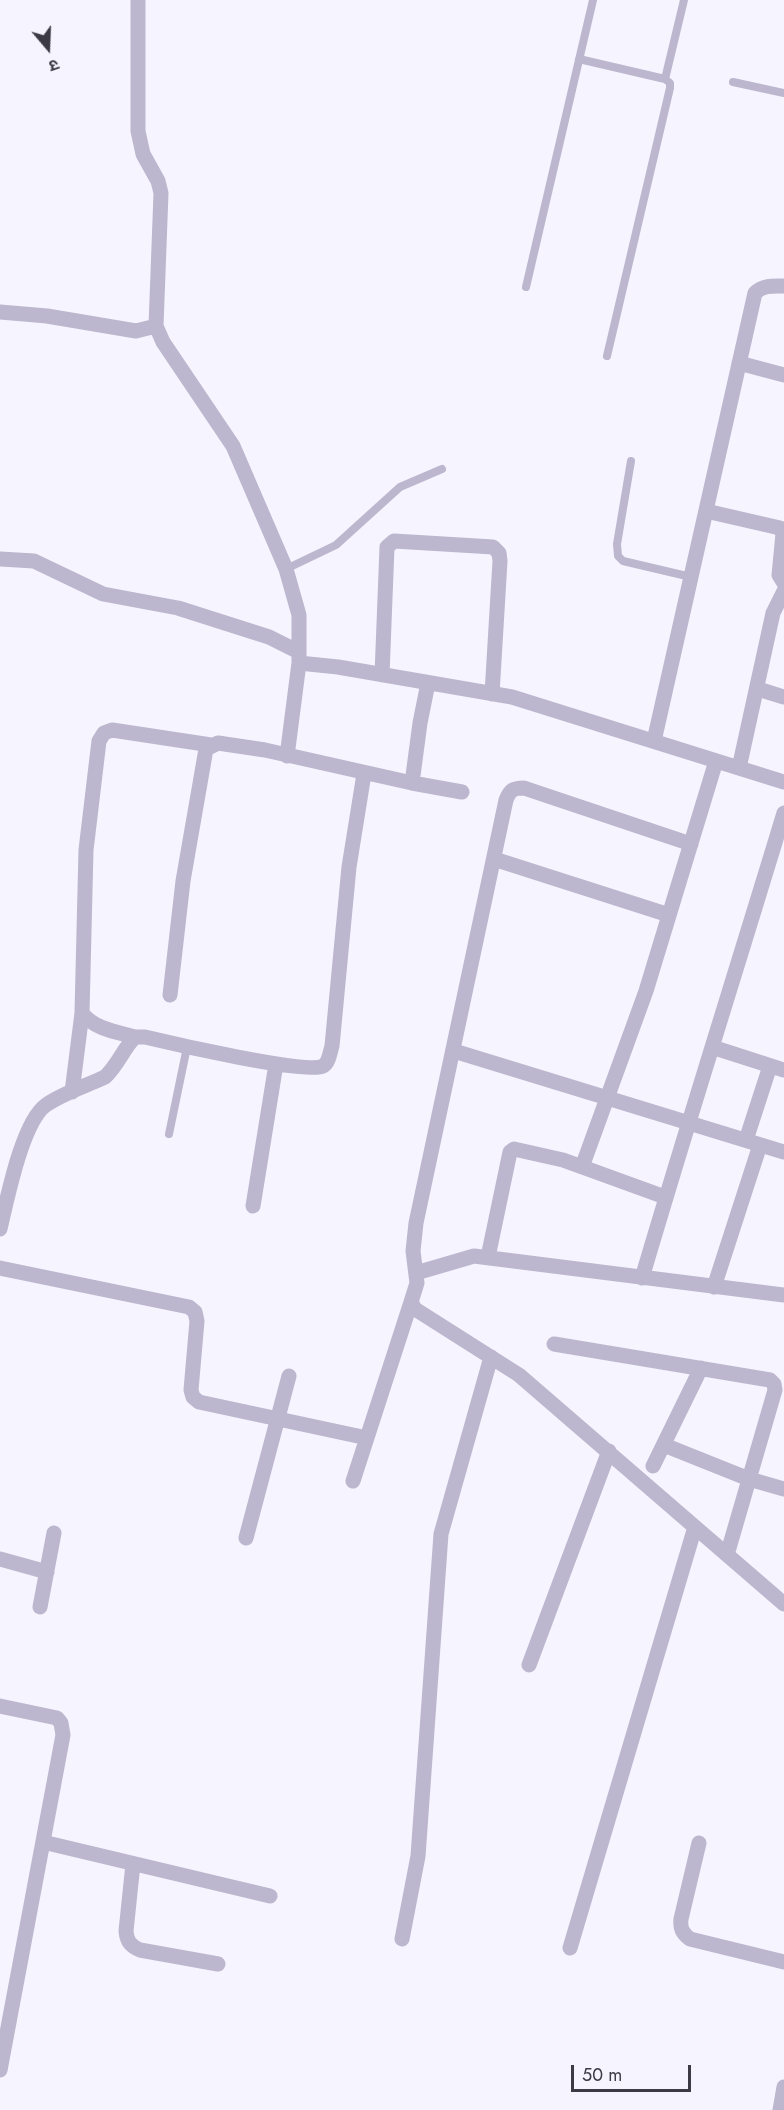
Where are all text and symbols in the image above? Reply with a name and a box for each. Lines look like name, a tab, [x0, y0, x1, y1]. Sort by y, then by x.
north arrow	[18, 18, 78, 78]
text: उ	[46, 53, 62, 78]
scale bar	[574, 2053, 694, 2091]
text: 50 m	[582, 2062, 622, 2088]

